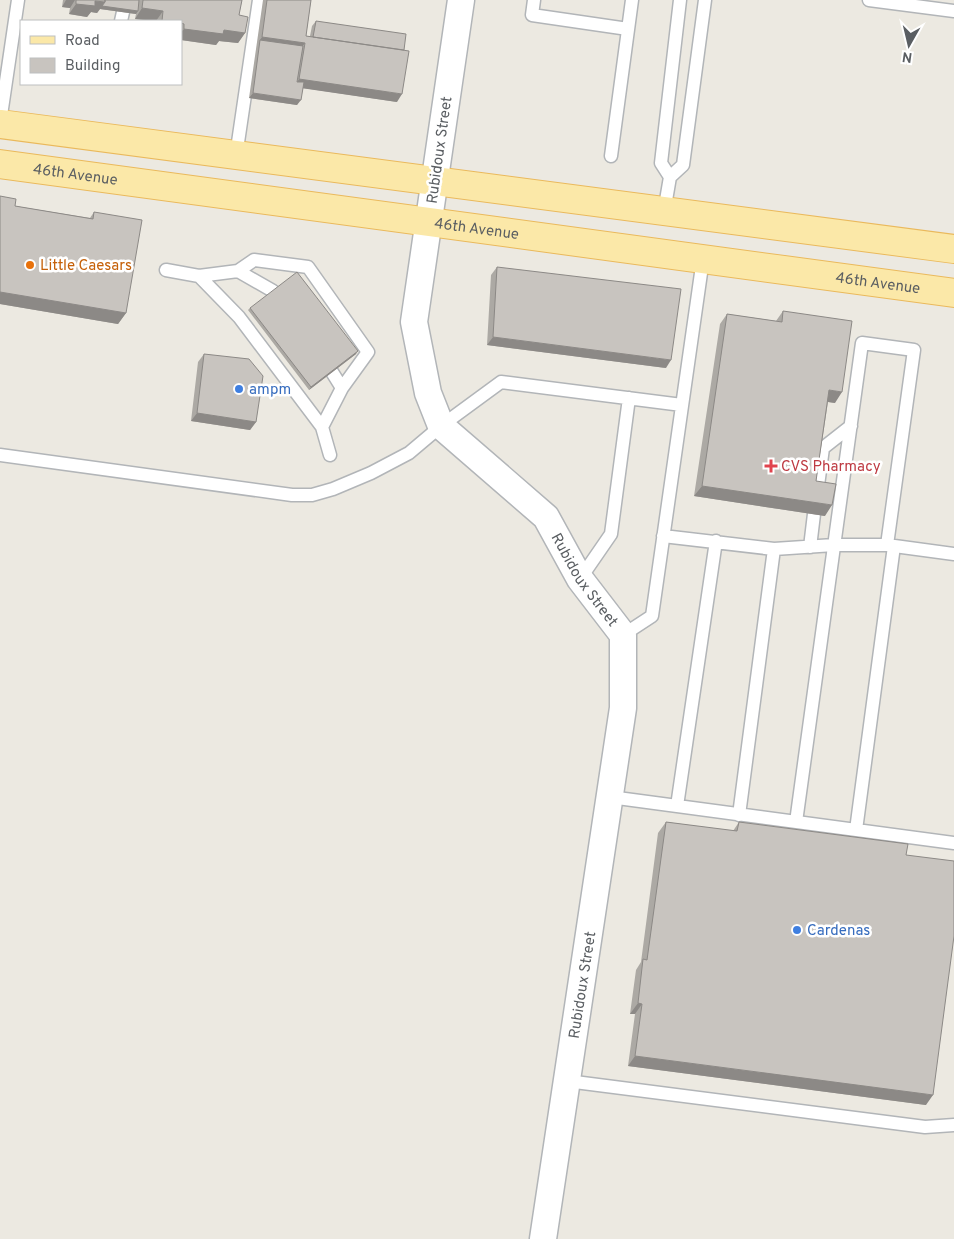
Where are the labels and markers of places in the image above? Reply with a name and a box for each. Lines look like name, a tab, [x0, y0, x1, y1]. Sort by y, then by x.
place label: Little Caesars	[40, 257, 132, 276]
marker: Little Caesars	[24, 259, 36, 271]
place label: ampm	[249, 381, 291, 400]
marker: ampm	[233, 383, 245, 395]
place label: CVS Pharmacy	[781, 458, 881, 477]
marker: CVS Pharmacy	[765, 460, 777, 472]
place label: Cardenas	[807, 922, 870, 941]
marker: Cardenas	[791, 924, 803, 936]

